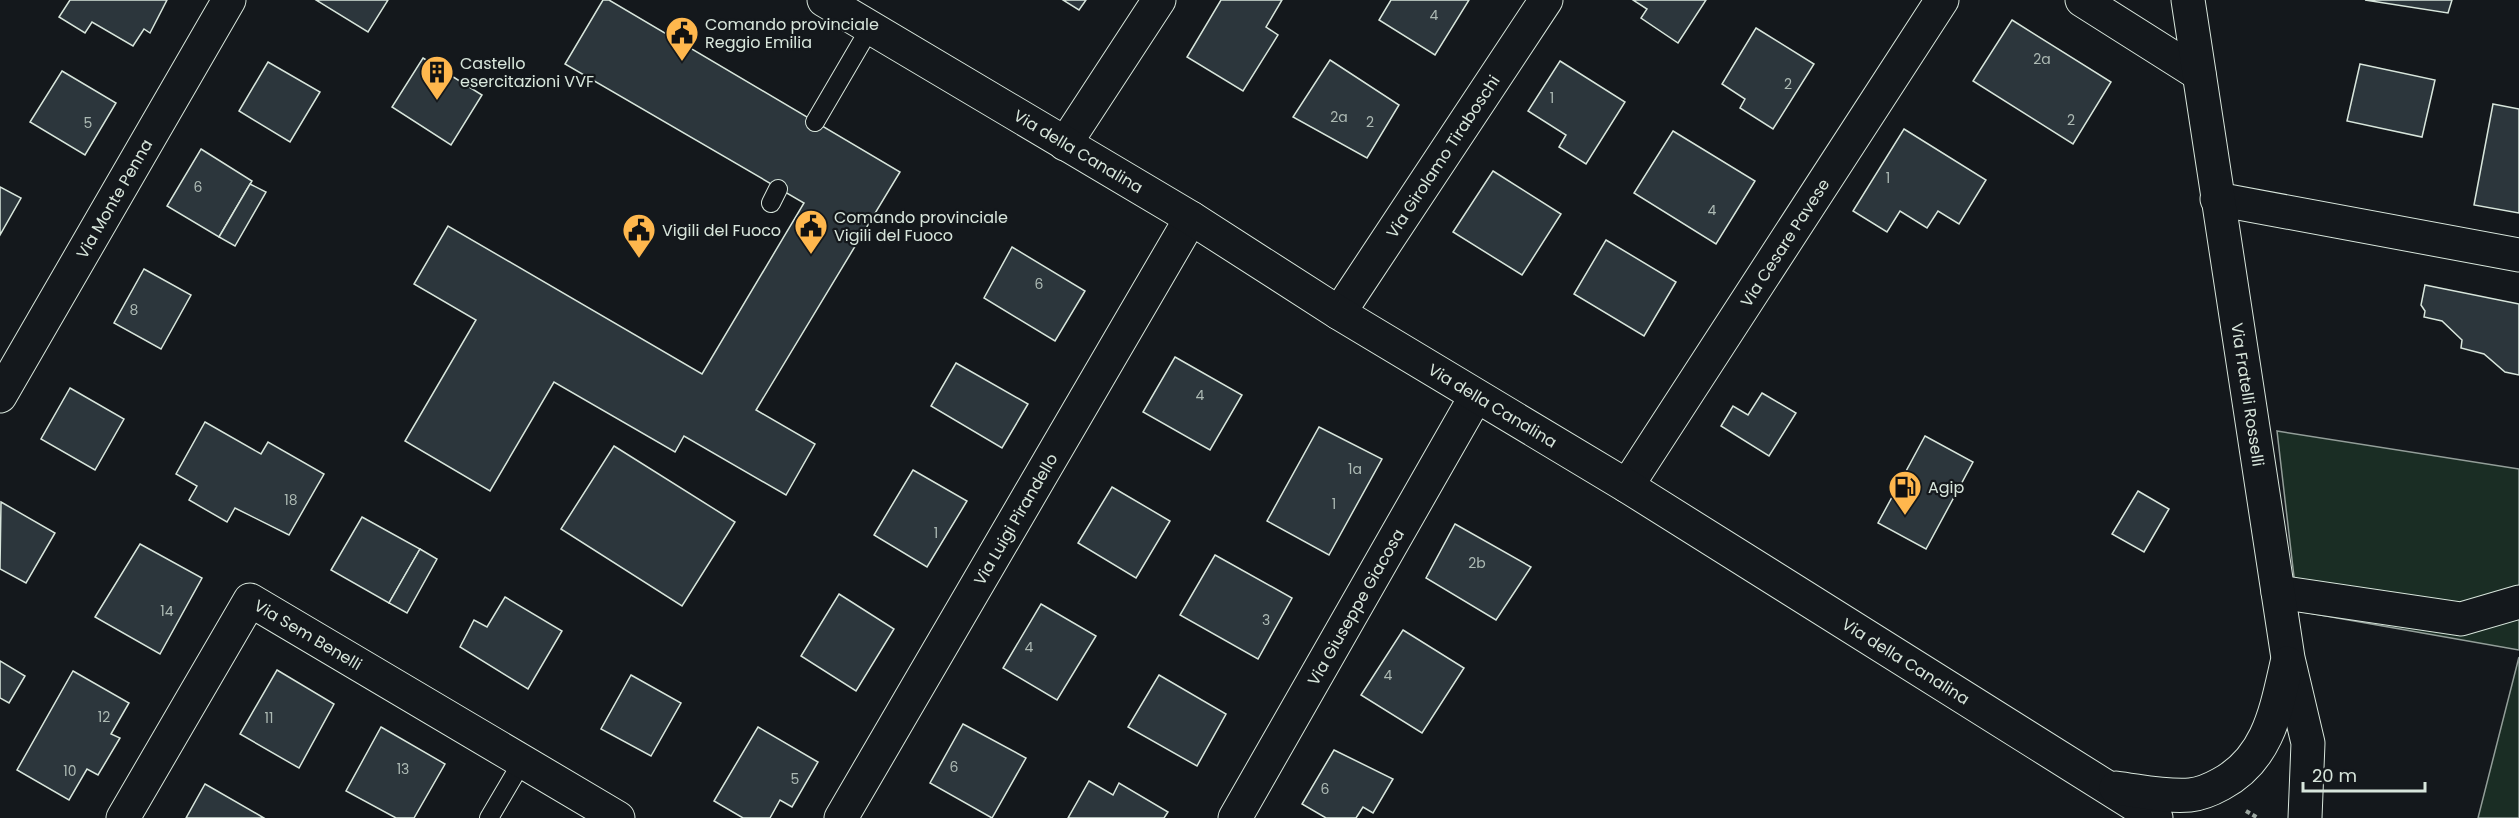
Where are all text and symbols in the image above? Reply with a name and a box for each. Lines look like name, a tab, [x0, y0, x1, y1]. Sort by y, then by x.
house number: 4	[1430, 5, 1439, 25]
place label: Comando provinciale Reggio Emilia	[705, 13, 879, 54]
public building icon: Comando provinciale Reggio Emilia	[664, 15, 700, 62]
house number: 2a	[2033, 49, 2051, 69]
place label: Castello esercitazioni VVF	[460, 52, 594, 93]
building icon: Castello esercitazioni VVF	[419, 54, 455, 101]
street label: Via Girolamo Tiraboschi	[1380, 70, 1505, 242]
house number: 2	[1784, 74, 1792, 94]
house number: 1	[1550, 88, 1554, 108]
street label: Via della Canalina	[1009, 104, 1147, 199]
house number: 2a	[1330, 107, 1348, 127]
house number: 2	[2067, 110, 2075, 130]
house number: 2	[1366, 112, 1374, 132]
house number: 5	[84, 113, 92, 133]
street label: Via Monte Penna	[70, 135, 158, 263]
house number: 1	[1886, 168, 1890, 188]
street label: Via Cesare Pavese	[1735, 174, 1835, 311]
house number: 6	[194, 177, 203, 197]
house number: 4	[1708, 200, 1717, 220]
place label: Comando provinciale Vigili del Fuoco	[834, 206, 1008, 247]
public building icon: Comando provinciale Vigili del Fuoco	[793, 208, 829, 255]
public building icon: Vigili del Fuoco	[621, 212, 657, 259]
place label: Vigili del Fuoco	[662, 219, 781, 242]
house number: 6	[1035, 274, 1044, 294]
house number: 8	[130, 300, 139, 320]
street label: Via Fratelli Rosselli	[2226, 321, 2270, 468]
street label: Via della Canalina	[1424, 358, 1562, 453]
house number: 4	[1196, 385, 1205, 405]
street label: Via Luigi Pirandello	[968, 449, 1063, 589]
house number: 1a	[1348, 459, 1362, 479]
fuel station icon: Agip	[1887, 469, 1923, 516]
place label: Agip	[1928, 476, 1965, 499]
house number: 18	[284, 490, 298, 510]
house number: 1	[1332, 494, 1336, 514]
house number: 1	[934, 523, 938, 543]
street label: Via Giuseppe Giacosa	[1302, 524, 1409, 690]
house number: 2b	[1468, 553, 1486, 573]
street label: Via Sem Benelli	[250, 594, 366, 675]
house number: 14	[160, 601, 174, 621]
house number: 3	[1262, 610, 1270, 630]
street label: Via della Canalina	[1838, 612, 1974, 710]
house number: 4	[1025, 637, 1034, 657]
house number: 4	[1384, 665, 1393, 685]
house number: 12	[98, 707, 110, 727]
house number: 11	[265, 708, 273, 728]
scale bar	[2303, 755, 2424, 793]
house number: 6	[950, 757, 959, 777]
house number: 13	[397, 759, 409, 779]
house number: 10	[63, 761, 77, 781]
text: 20 m	[2312, 763, 2357, 788]
house number: 5	[791, 769, 799, 789]
house number: 6	[1321, 779, 1330, 799]

